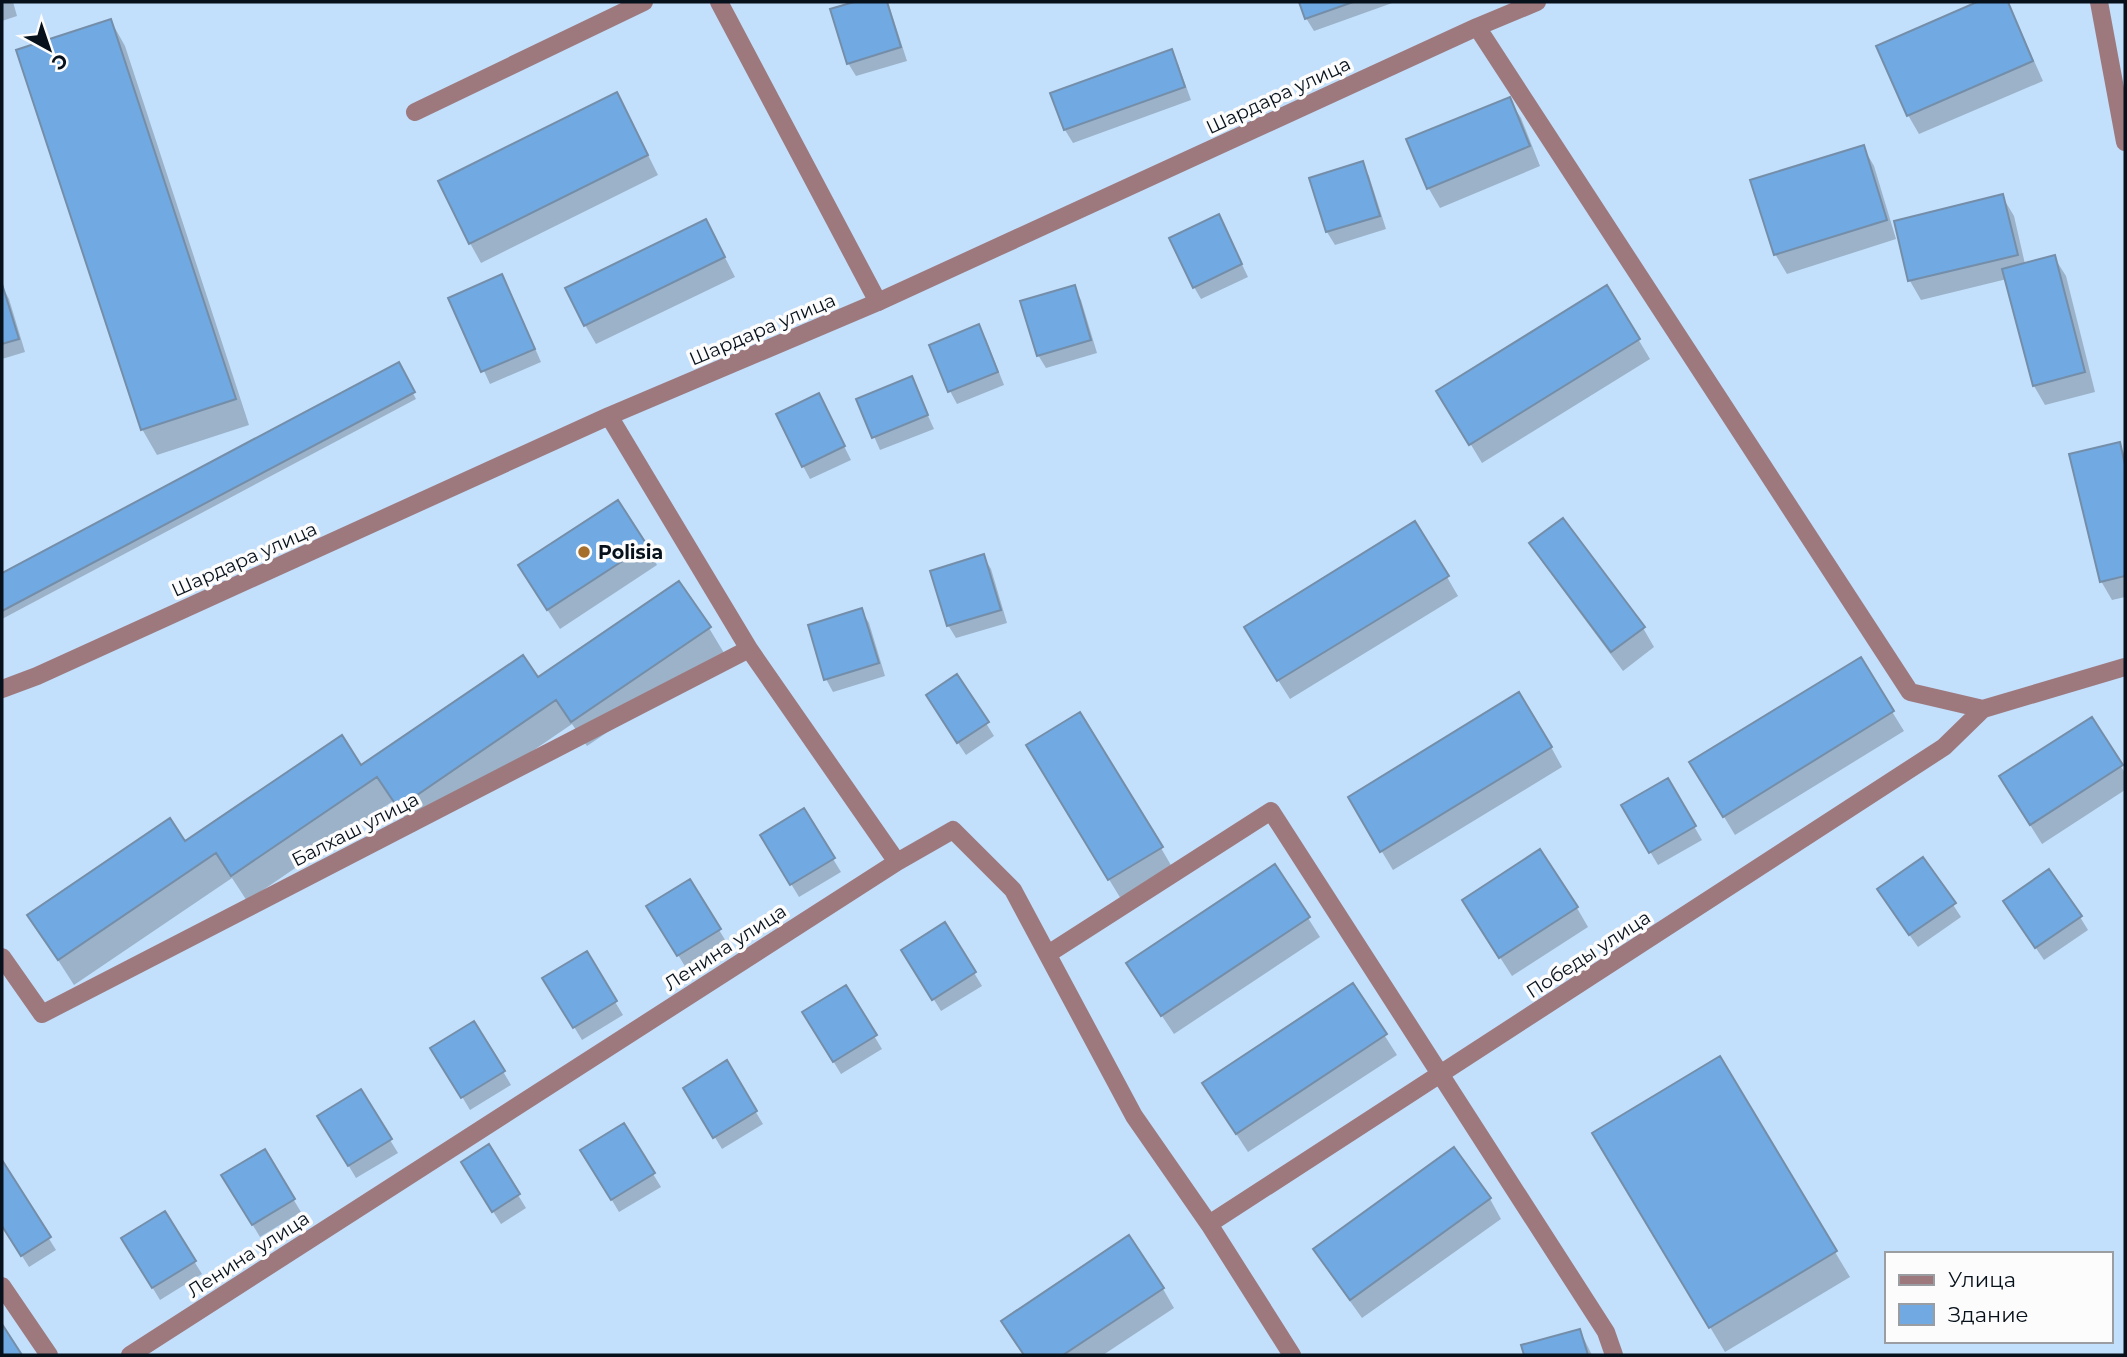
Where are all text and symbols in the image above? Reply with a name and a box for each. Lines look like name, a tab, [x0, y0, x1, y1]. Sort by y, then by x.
north arrow	[14, 14, 84, 84]
text: С	[47, 48, 72, 75]
street label: Шардара улица	[1202, 52, 1354, 139]
street label: Шардара улица	[686, 288, 839, 371]
street label: Шардара улица	[168, 517, 320, 602]
place label: Polisia	[598, 541, 663, 564]
marker: Polisia	[576, 544, 592, 560]
street label: Балхаш улица	[288, 787, 423, 871]
street label: Ленина улица	[660, 899, 791, 995]
street label: Победы улица	[1522, 906, 1655, 1003]
street label: Ленина улица	[183, 1206, 314, 1302]
legend	[1885, 1252, 2113, 1343]
text: Улица	[1948, 1267, 2016, 1292]
text: Здание	[1948, 1302, 2029, 1327]

